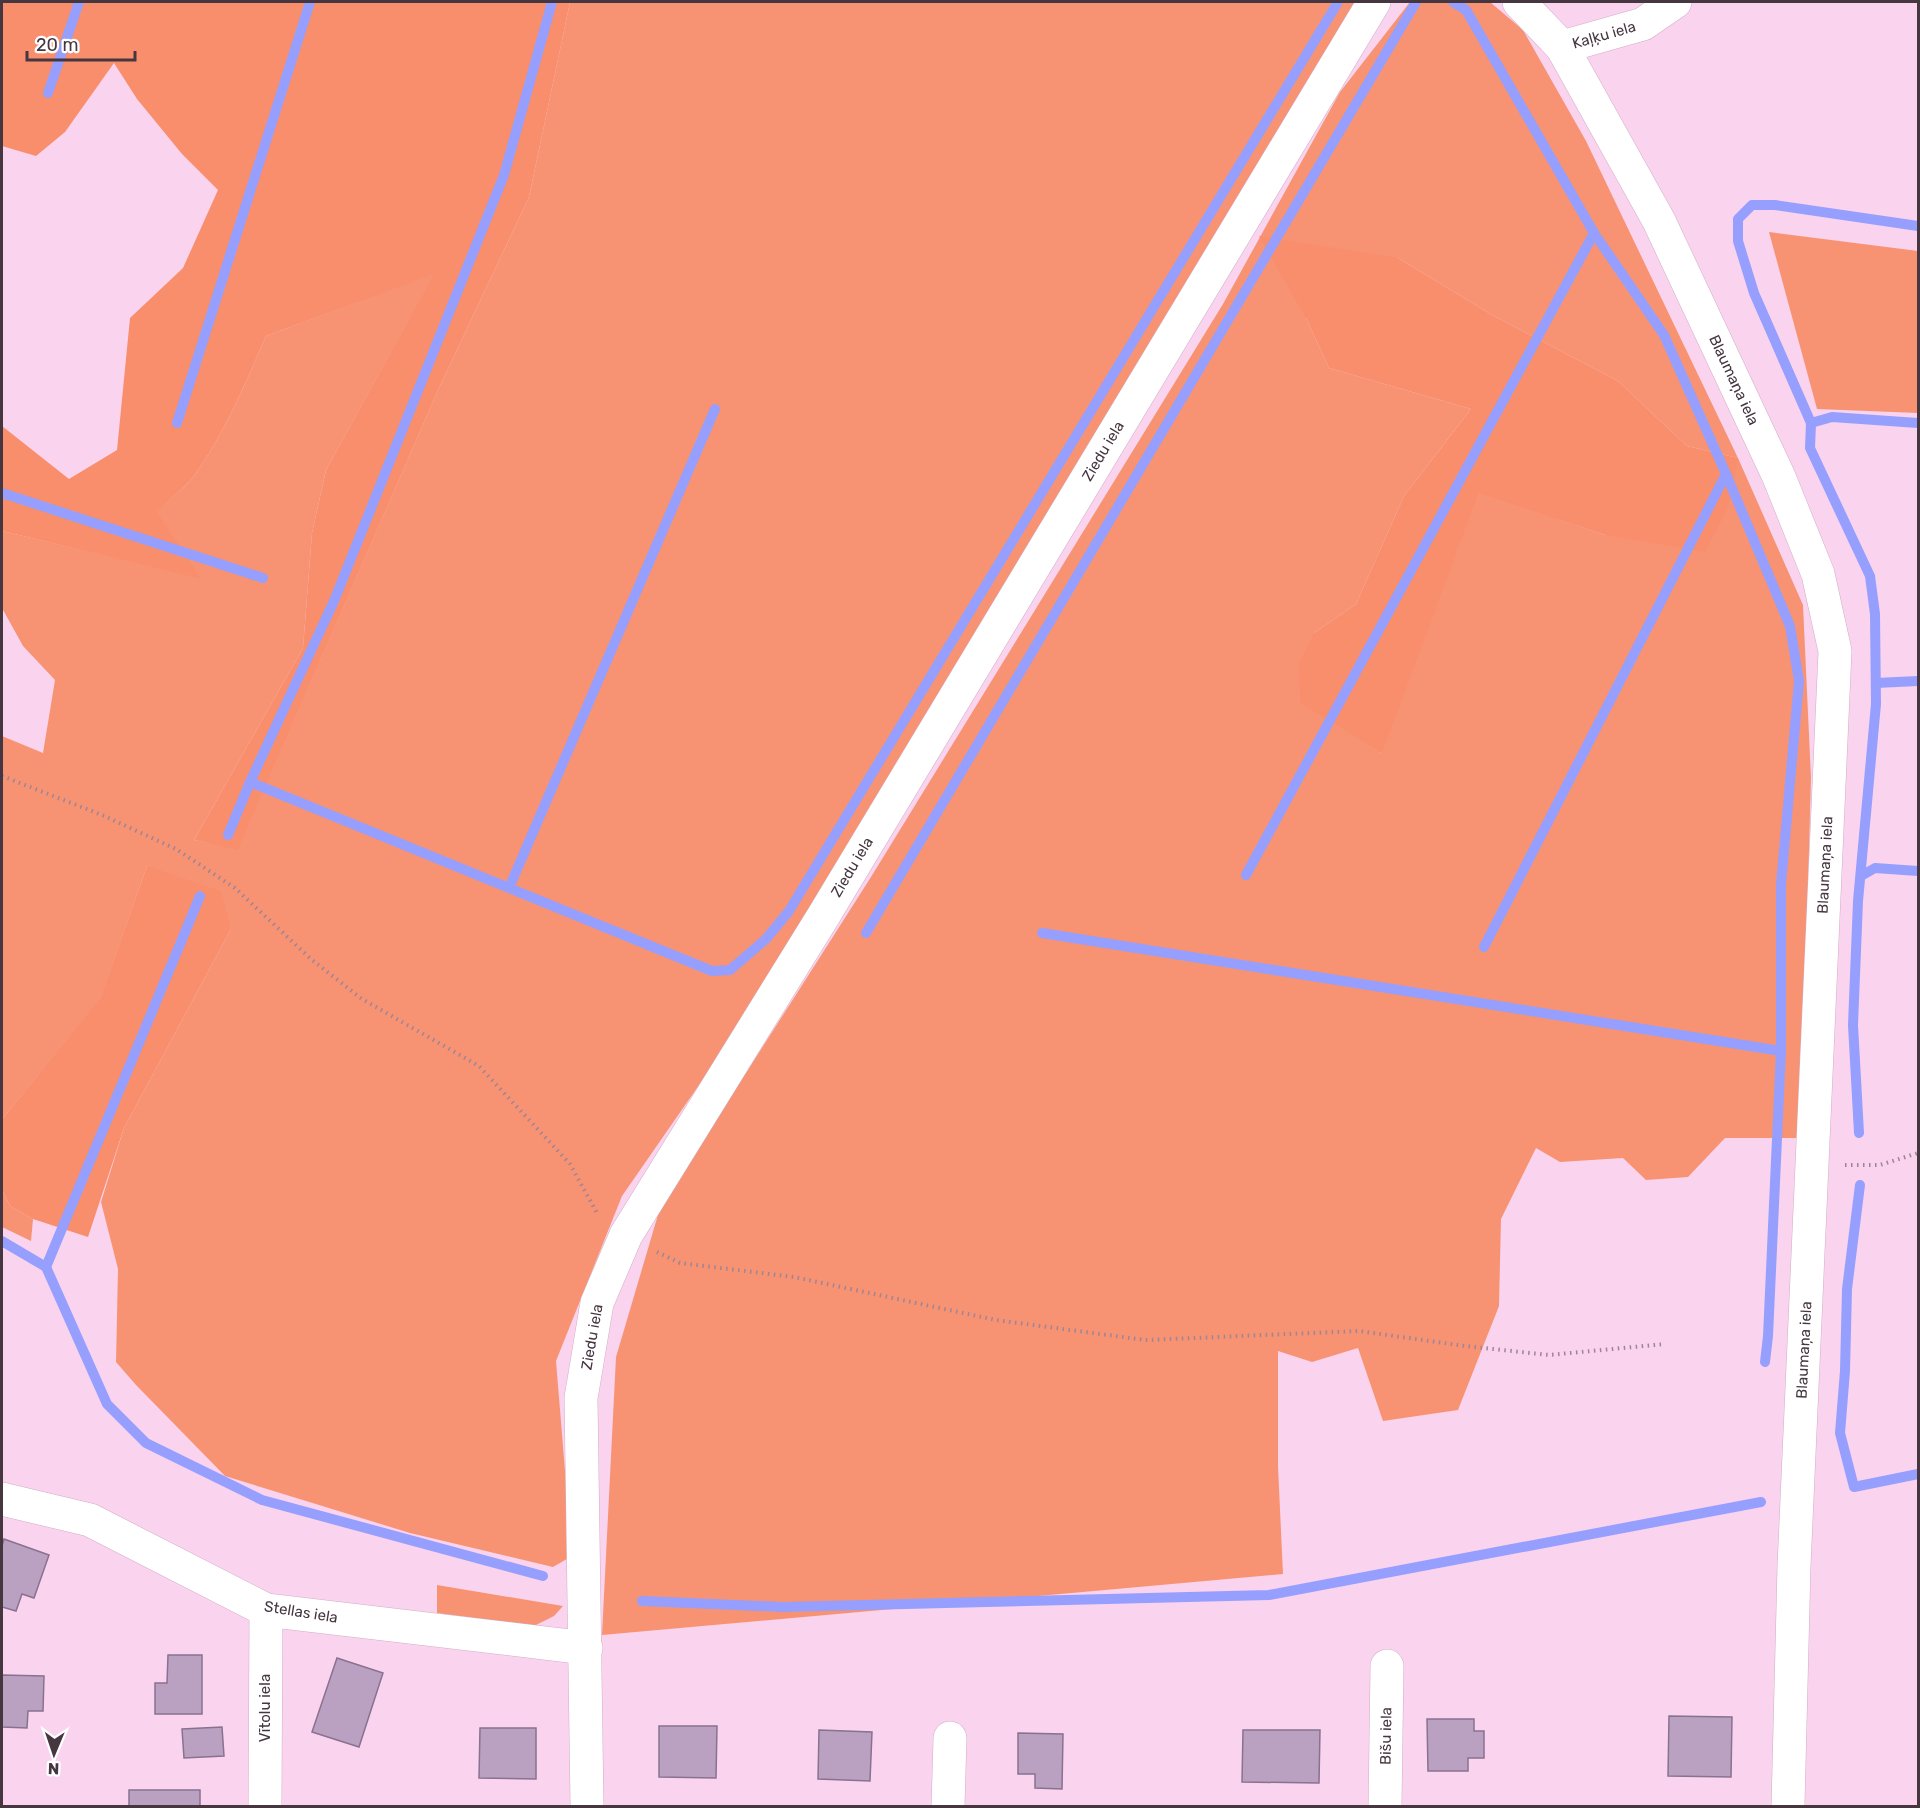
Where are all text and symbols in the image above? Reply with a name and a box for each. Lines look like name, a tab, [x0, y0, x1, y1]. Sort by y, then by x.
street label: Kaļķu iela	[1570, 17, 1638, 53]
scale bar	[27, 24, 135, 62]
text: 20 m	[36, 34, 78, 56]
street label: Blaumaņa iela	[1705, 332, 1763, 428]
street label: Ziedu iela	[1078, 418, 1128, 484]
street label: Blaumaņa iela	[1813, 816, 1837, 914]
street label: Ziedu iela	[827, 834, 877, 900]
street label: Blaumaņa iela	[1792, 1301, 1816, 1399]
street label: Ziedu iela	[577, 1303, 607, 1371]
street label: Stellas iela	[263, 1597, 339, 1627]
street label: Vītolu iela	[256, 1674, 274, 1742]
street label: Bišu iela	[1376, 1707, 1396, 1765]
north arrow	[24, 1724, 84, 1784]
text: N	[47, 1759, 60, 1778]

